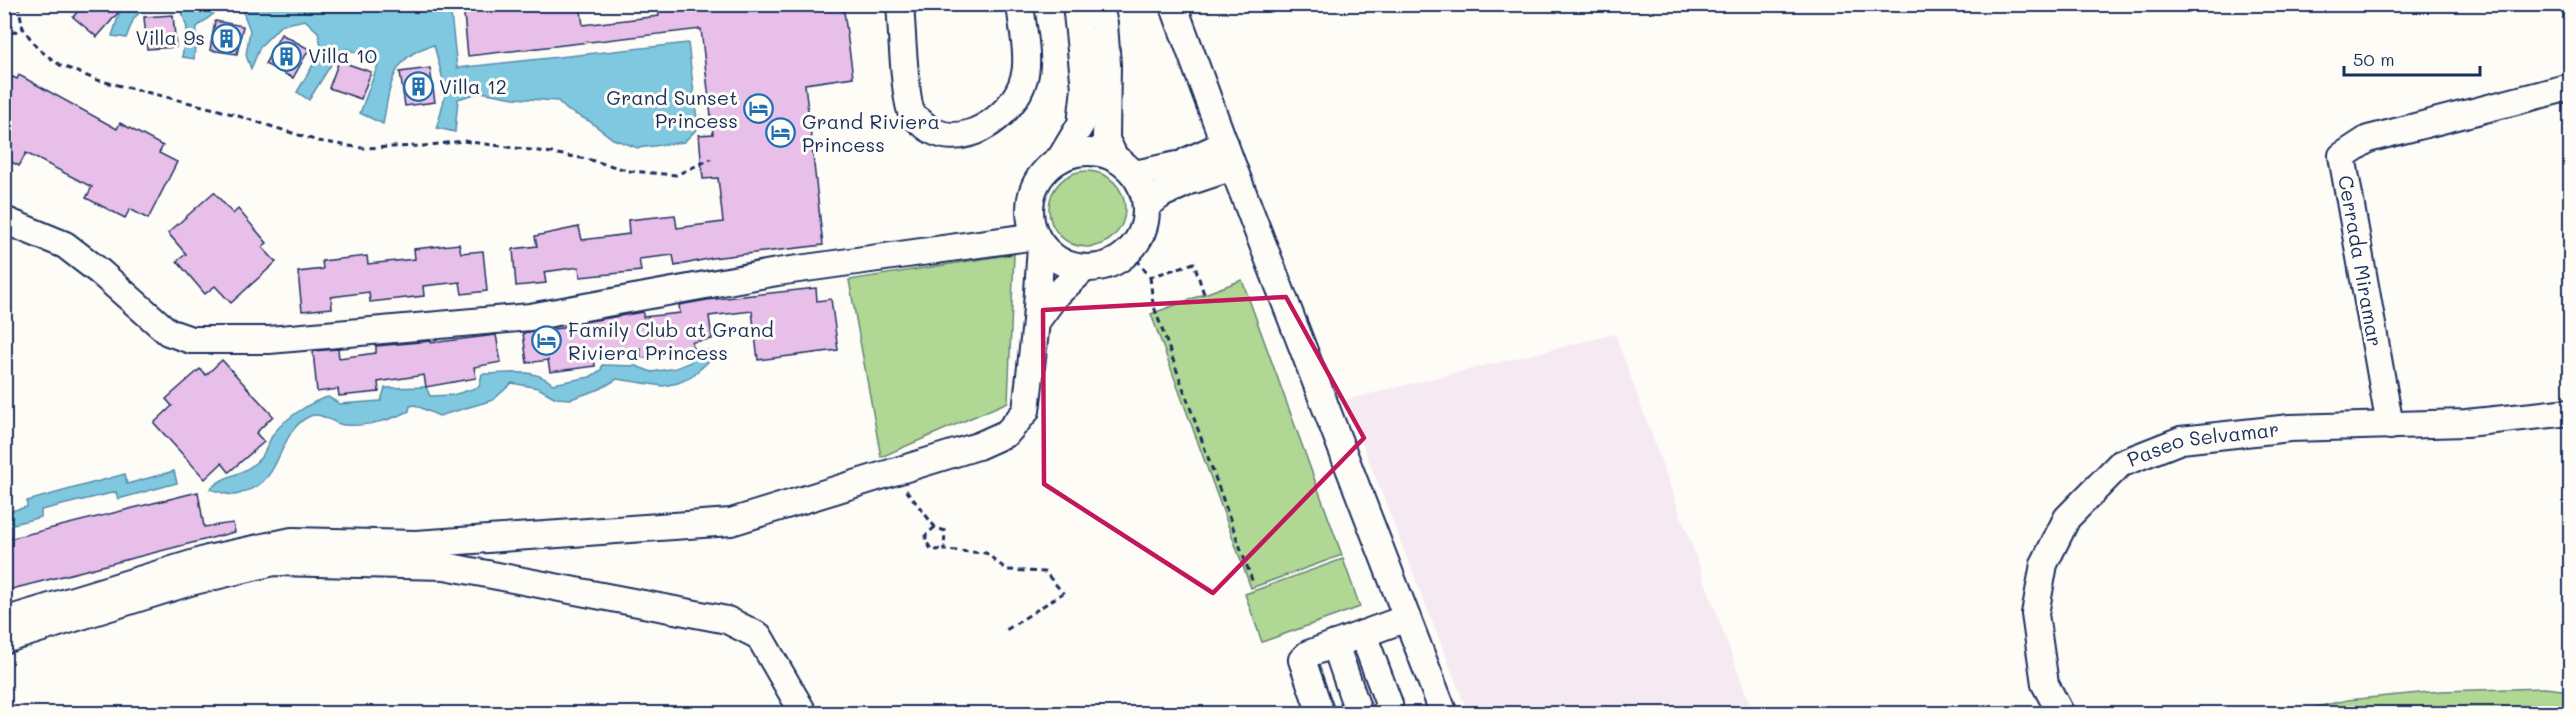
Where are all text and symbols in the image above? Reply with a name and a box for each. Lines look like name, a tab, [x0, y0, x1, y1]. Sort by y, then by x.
building icon: Villa 9s	[210, 22, 242, 54]
place label: Villa 9s	[136, 24, 205, 50]
scale bar	[2344, 39, 2480, 77]
building icon: Villa 10	[271, 40, 303, 72]
place label: Villa 10	[308, 42, 377, 68]
text: 50 m	[2353, 47, 2395, 71]
building icon: Villa 12	[402, 71, 434, 103]
place label: Villa 12	[439, 73, 507, 99]
place label: Grand Sunset Princess	[606, 84, 738, 133]
hotel icon: Grand Sunset Princess	[743, 93, 775, 125]
place label: Grand Riviera Princess	[802, 108, 940, 157]
hotel icon: Grand Riviera Princess	[765, 117, 797, 149]
street label: Cerrada Miramar	[2333, 173, 2389, 349]
place label: Family Club at Grand Riviera Princess	[568, 316, 774, 365]
hotel icon: Family Club at Grand Riviera Princess	[531, 325, 563, 357]
street label: Paseo Selvamar	[2123, 415, 2280, 472]

